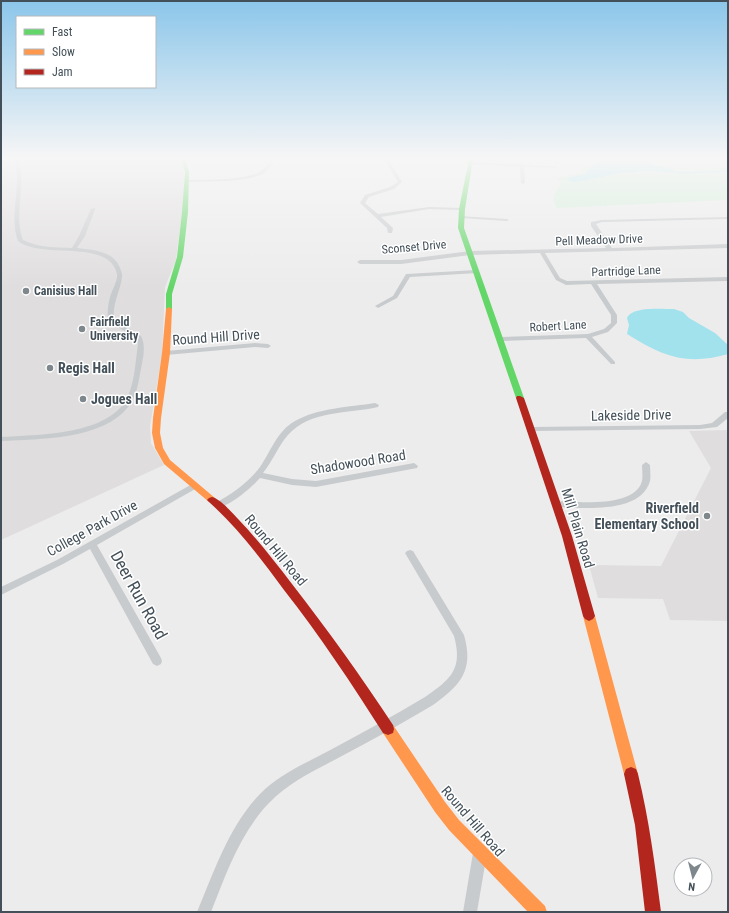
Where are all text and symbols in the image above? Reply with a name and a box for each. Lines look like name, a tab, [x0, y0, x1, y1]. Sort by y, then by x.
legend	[16, 16, 156, 88]
text: Fast	[52, 25, 73, 39]
text: Slow	[52, 45, 75, 59]
text: Jam	[52, 65, 73, 79]
street label: Pell Meadow Drive	[555, 231, 643, 249]
street label: Sconset Drive	[381, 237, 447, 257]
street label: Partridge Lane	[591, 263, 661, 279]
place label: Canisius Hall	[34, 284, 97, 298]
marker: Canisius Hall	[21, 286, 31, 296]
place label: Fairfield University	[90, 315, 139, 343]
street label: Robert Lane	[529, 317, 587, 334]
marker: Fairfield University	[77, 324, 87, 334]
street label: Round Hill Drive	[172, 326, 261, 348]
place label: Regis Hall	[58, 360, 115, 376]
marker: Regis Hall	[45, 363, 55, 373]
place label: Jogues Hall	[91, 391, 157, 407]
marker: Jogues Hall	[78, 394, 88, 404]
street label: Lakeside Drive	[591, 406, 672, 424]
street label: Shadowood Road	[309, 447, 407, 477]
street label: Mill Plain Road	[558, 486, 598, 570]
street label: College Park Drive	[44, 496, 140, 559]
place label: Riverfield Elementary School	[594, 500, 699, 532]
street label: Round Hill Road	[242, 511, 310, 589]
marker: Riverfield Elementary School	[702, 511, 712, 521]
street label: Deer Run Road	[106, 547, 172, 643]
street label: Round Hill Road	[438, 783, 508, 859]
north arrow	[673, 857, 713, 897]
text: N	[687, 880, 696, 893]

